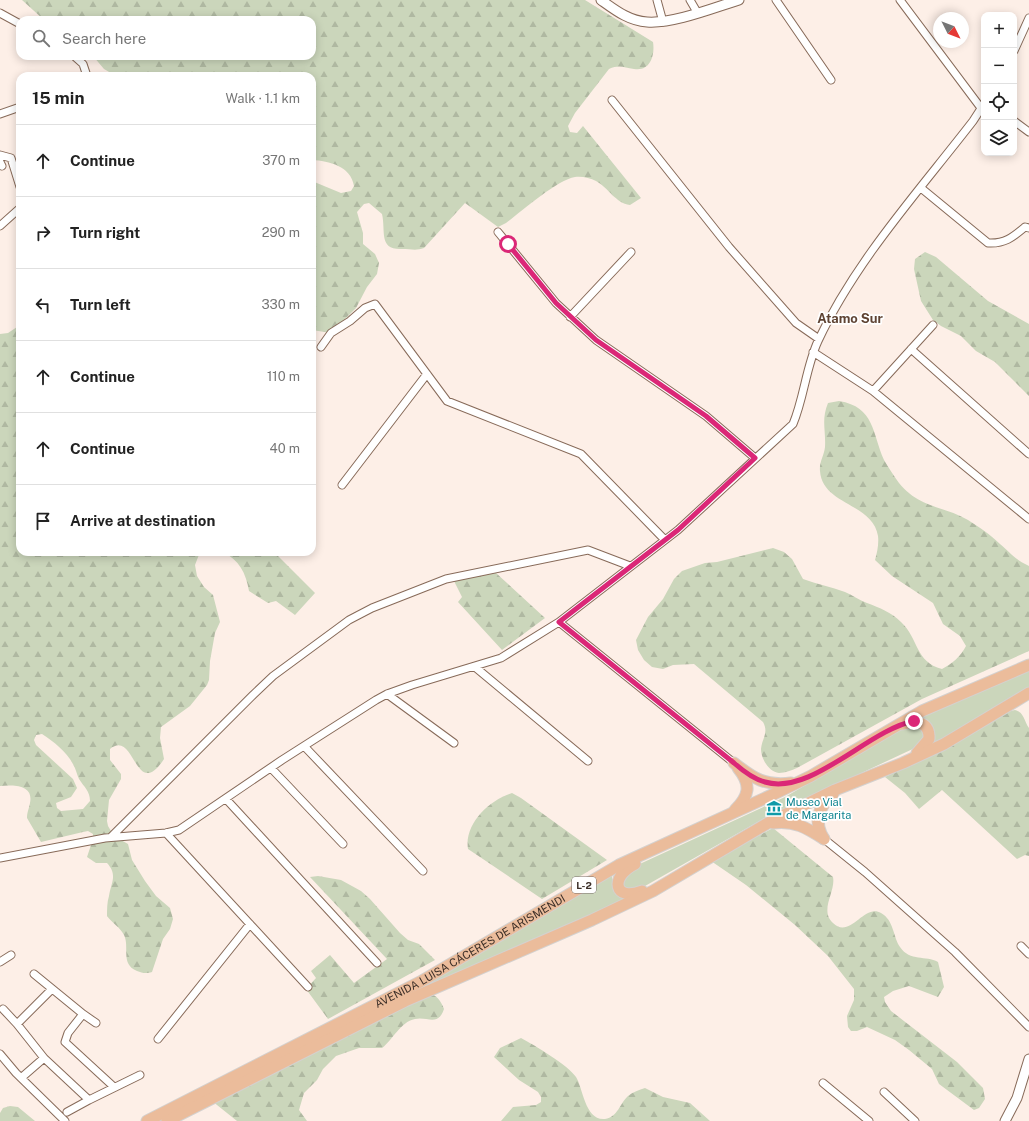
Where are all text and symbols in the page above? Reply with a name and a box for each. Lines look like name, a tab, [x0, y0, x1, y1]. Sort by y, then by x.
north arrow	[933, 12, 969, 48]
map controls	[981, 12, 1017, 156]
button: +	[981, 12, 1017, 48]
search box	[16, 16, 316, 60]
icon: search	[30, 27, 52, 49]
text: Search here	[62, 30, 146, 47]
button: −	[981, 48, 1017, 84]
button: locate	[981, 84, 1017, 120]
text: 15 min	[32, 88, 84, 108]
text: Walk · 1.1 km	[225, 91, 300, 106]
button: layers	[981, 120, 1017, 156]
icon: ahead	[32, 150, 54, 172]
text: Continue	[70, 152, 135, 169]
text: 370 m	[262, 153, 300, 168]
icon: right	[32, 222, 54, 244]
text: Turn right	[70, 224, 140, 241]
text: 290 m	[262, 225, 300, 240]
route start	[499, 235, 517, 253]
icon: left	[32, 294, 54, 316]
text: Turn left	[70, 296, 131, 313]
text: 330 m	[261, 297, 300, 312]
district label: Atamo Sur	[817, 311, 883, 326]
icon: ahead	[32, 366, 54, 388]
text: Continue	[70, 368, 135, 385]
text: 110 m	[267, 369, 300, 384]
icon: ahead	[32, 438, 54, 460]
text: Continue	[70, 440, 135, 457]
text: 40 m	[269, 441, 300, 456]
icon: arrive	[32, 510, 54, 532]
text: Arrive at destination	[70, 512, 215, 529]
route end	[905, 712, 923, 730]
place label: Museo Vial de Margarita	[786, 796, 851, 821]
museum icon: Museo Vial de Margarita	[765, 799, 783, 817]
road number: L-2	[572, 877, 596, 893]
street label: AVENIDA LUISA CÁCERES DE ARISMENDI	[373, 892, 567, 1010]

